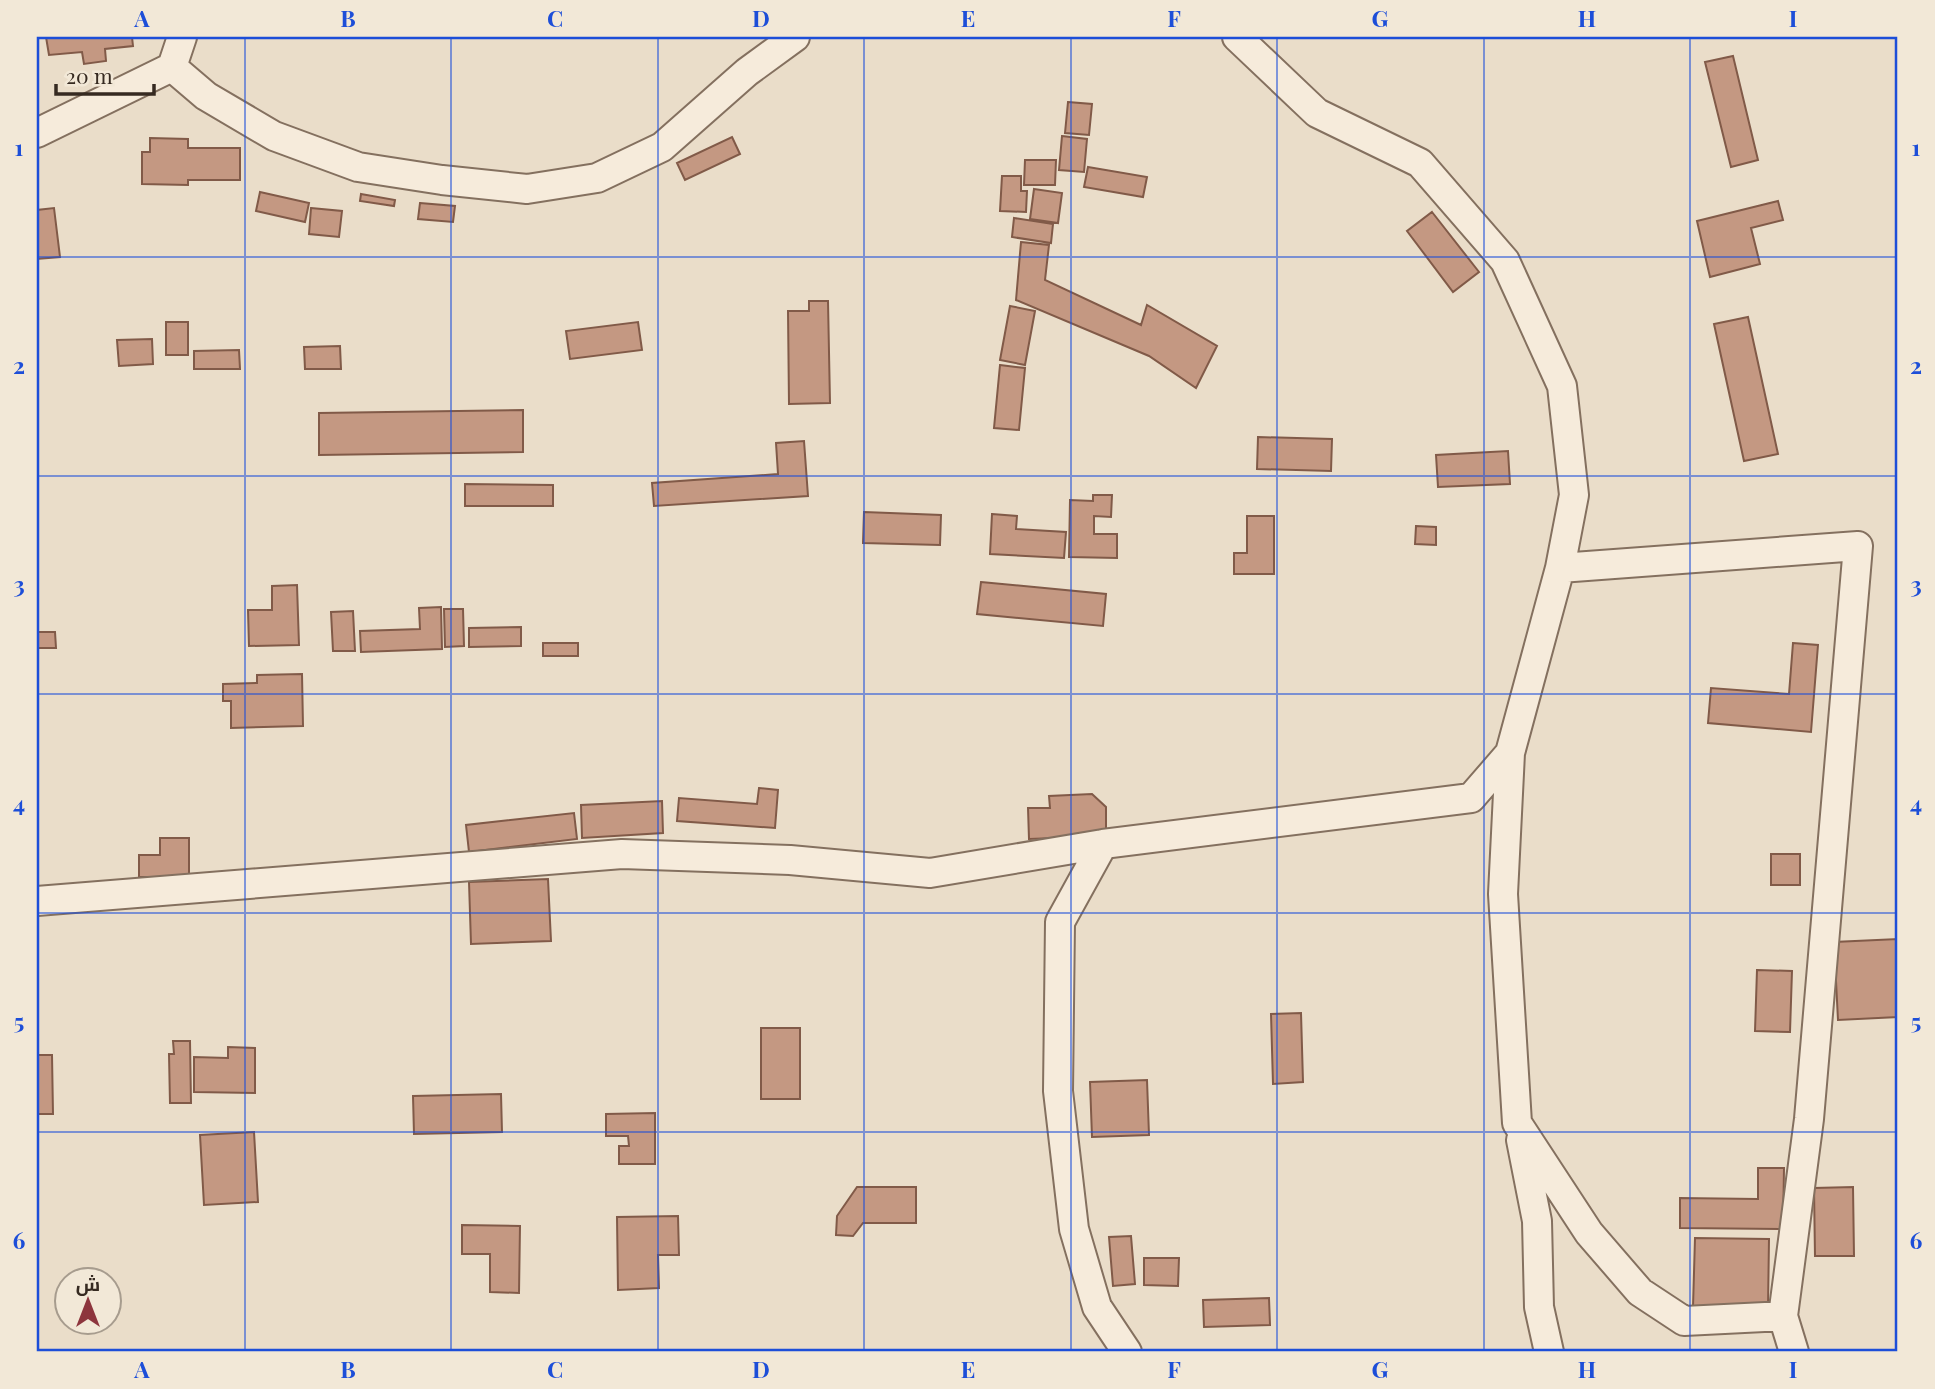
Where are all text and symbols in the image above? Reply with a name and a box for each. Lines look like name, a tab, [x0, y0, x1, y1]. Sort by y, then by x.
text: A	[133, 2, 150, 33]
text: B	[340, 2, 356, 33]
text: C	[547, 2, 563, 33]
text: D	[752, 2, 770, 33]
text: E	[961, 2, 975, 33]
text: F	[1167, 2, 1181, 33]
text: G	[1372, 2, 1389, 33]
text: H	[1578, 2, 1596, 33]
text: I	[1789, 2, 1797, 33]
scale bar	[56, 52, 154, 96]
text: 20 m	[66, 61, 113, 89]
text: 1	[15, 131, 24, 162]
text: 1	[1912, 131, 1921, 162]
text: 2	[13, 349, 25, 380]
text: 2	[1910, 349, 1922, 380]
text: 3	[13, 568, 25, 599]
text: 3	[1910, 568, 1922, 599]
text: 4	[13, 787, 25, 818]
text: 4	[1910, 787, 1922, 818]
text: 5	[14, 1005, 24, 1036]
text: 5	[1911, 1005, 1921, 1036]
text: 6	[13, 1224, 26, 1255]
text: 6	[1910, 1224, 1923, 1255]
north arrow	[52, 1266, 122, 1336]
text: ش	[76, 1270, 100, 1296]
text: A	[133, 1353, 150, 1384]
text: B	[340, 1353, 356, 1384]
text: C	[547, 1353, 563, 1384]
text: D	[752, 1353, 770, 1384]
text: E	[961, 1353, 975, 1384]
text: F	[1167, 1353, 1181, 1384]
text: G	[1372, 1353, 1389, 1384]
text: H	[1578, 1353, 1596, 1384]
text: I	[1789, 1353, 1797, 1384]

